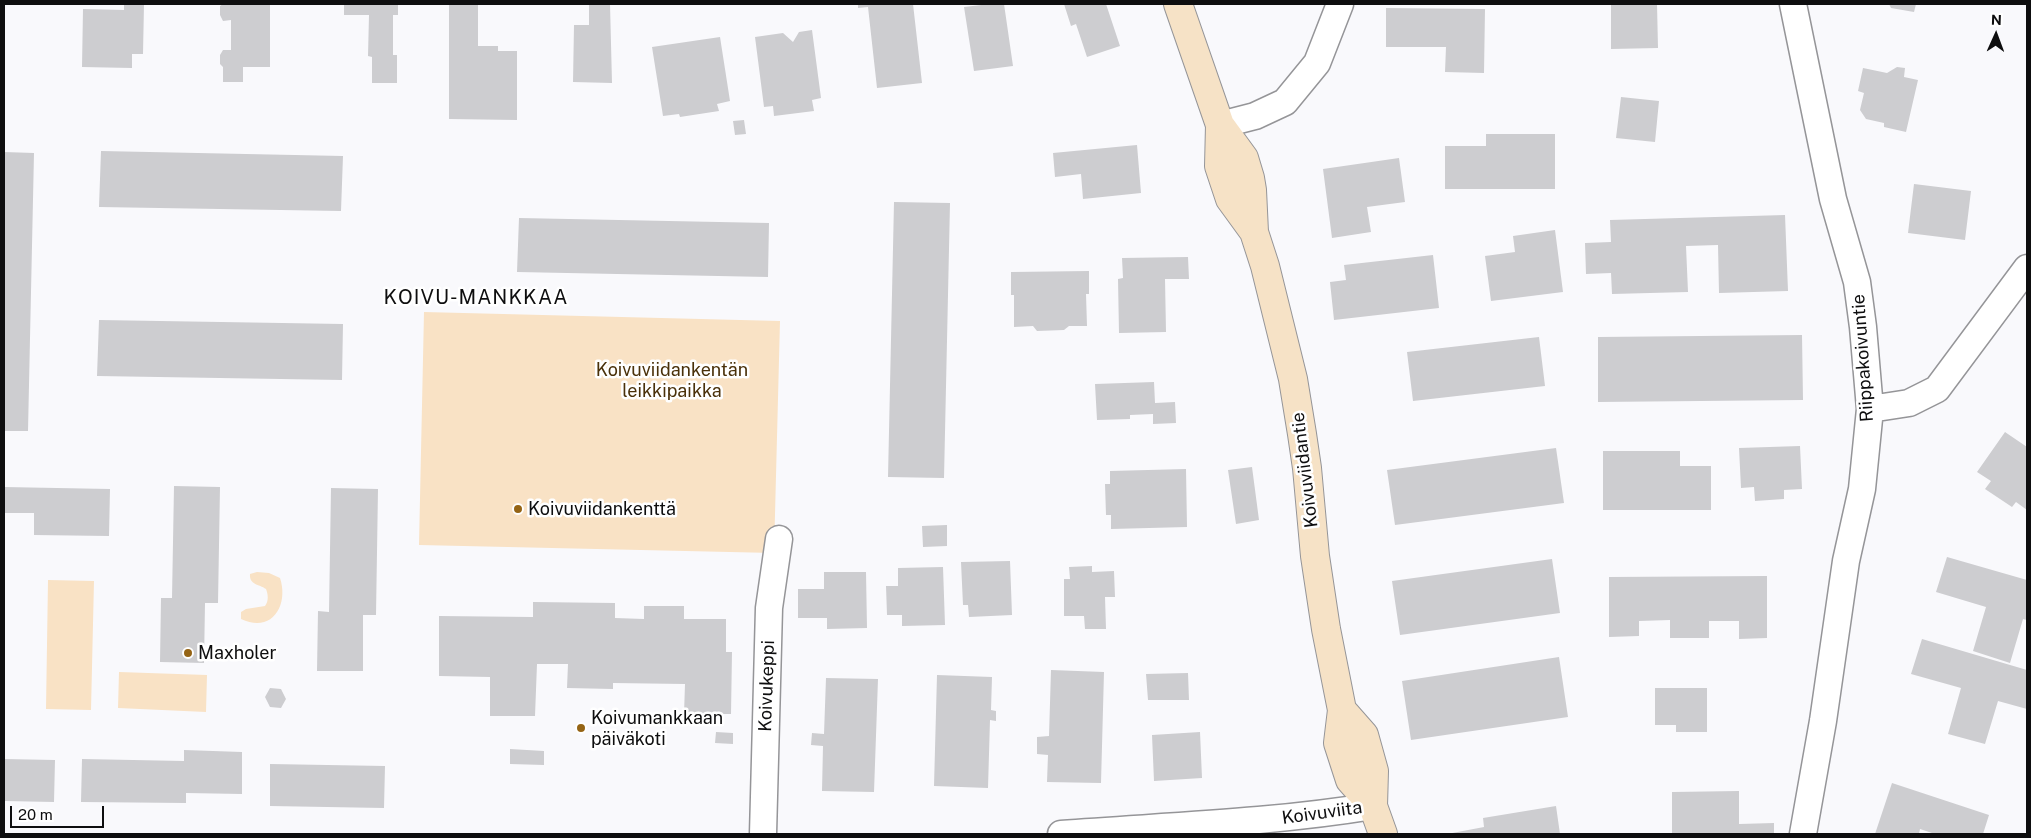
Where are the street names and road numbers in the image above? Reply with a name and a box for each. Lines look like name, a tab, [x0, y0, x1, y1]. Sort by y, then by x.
street label: Riippakoivuntie	[1848, 293, 1878, 423]
street label: Koivuviidantie	[1287, 411, 1323, 529]
street label: Koivukeppi	[755, 640, 779, 732]
street label: Koivuviita	[1280, 797, 1364, 829]

